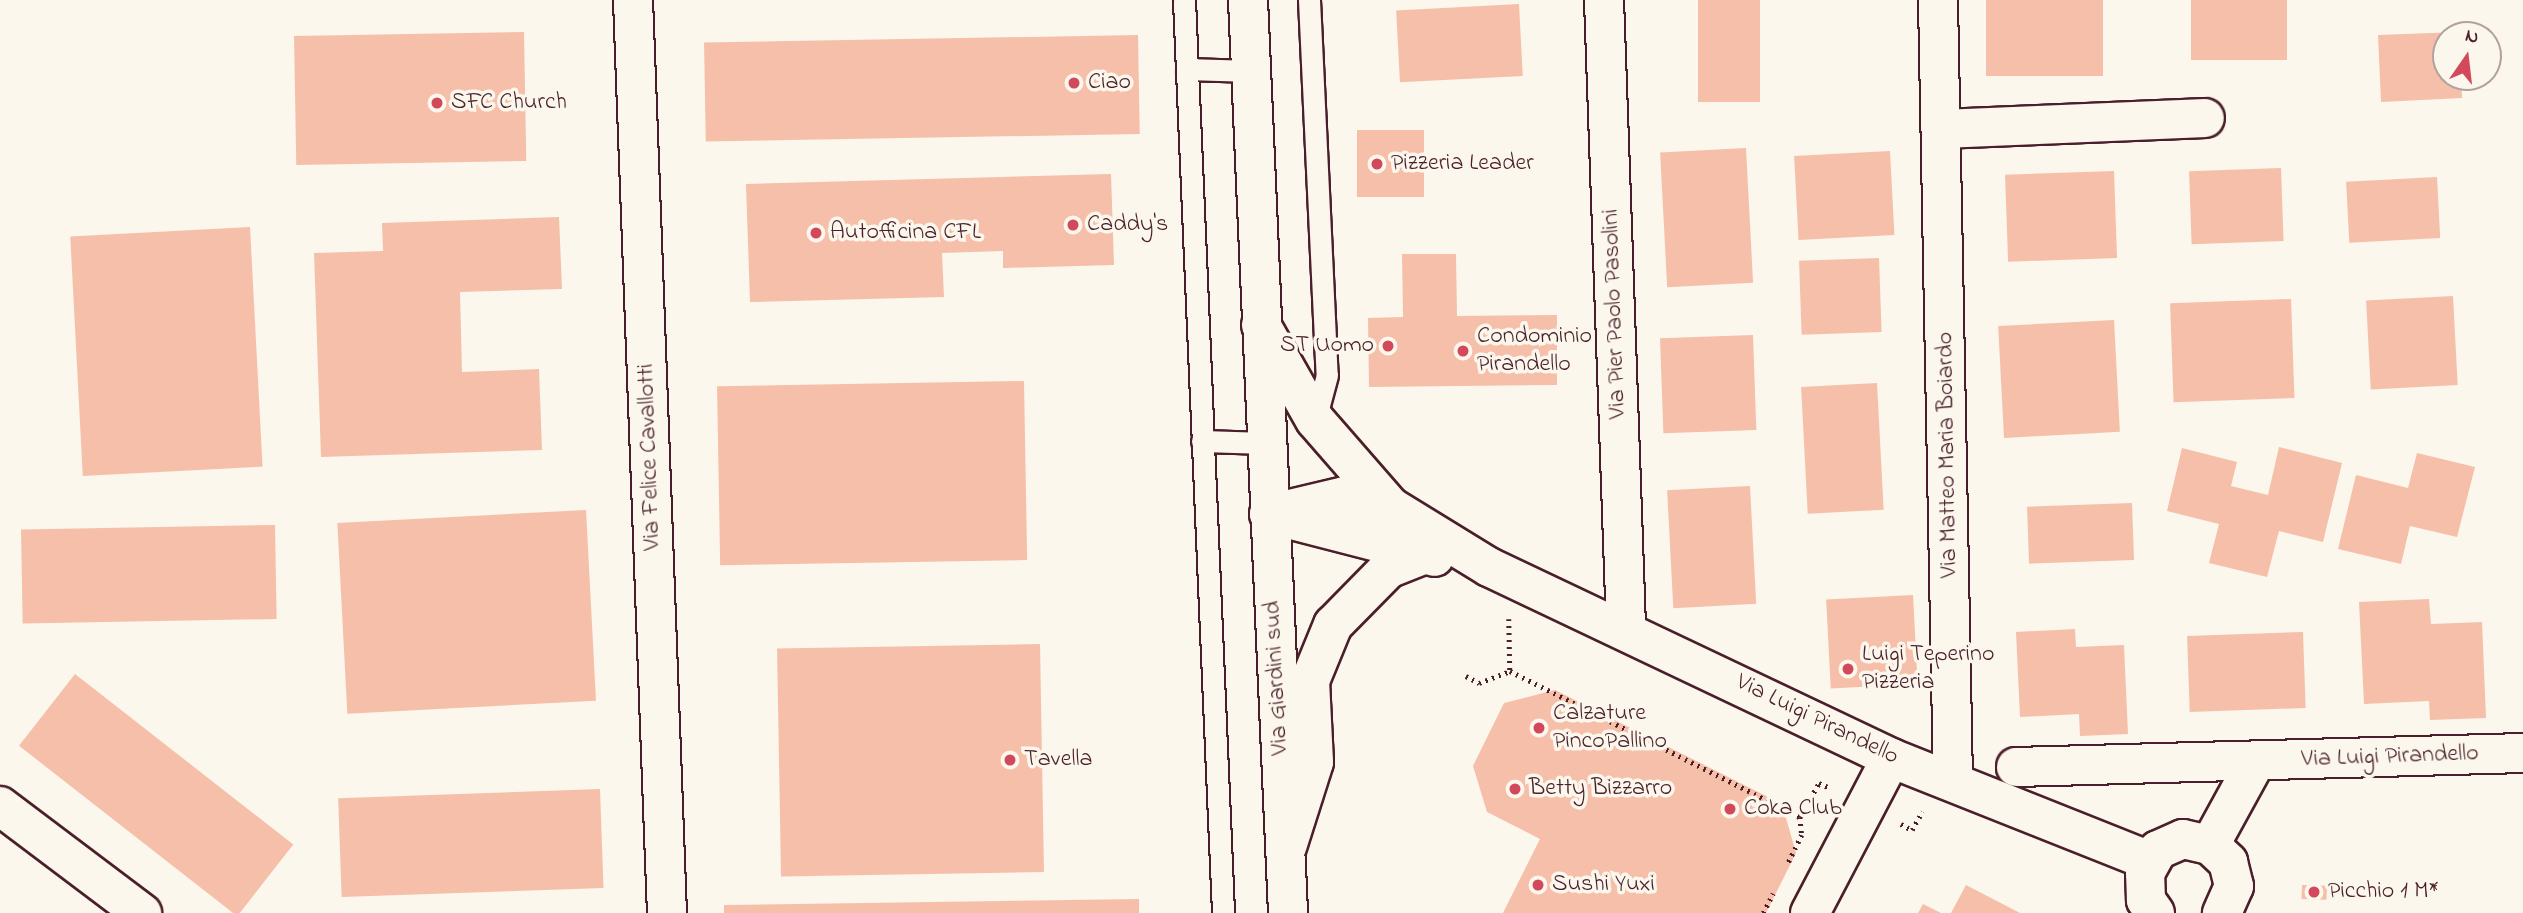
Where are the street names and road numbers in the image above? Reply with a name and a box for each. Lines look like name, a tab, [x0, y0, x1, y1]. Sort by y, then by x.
street label: Via Pier Paolo Pasolini	[1597, 208, 1633, 420]
street label: Via Matteo Maria Boiardo	[1931, 332, 1965, 578]
street label: Via Felice Cavallotti	[632, 363, 668, 551]
street label: Via Giardini sud	[1259, 600, 1295, 756]
street label: Via Luigi Pirandello	[1731, 668, 1903, 772]
street label: Via Luigi Pirandello	[2301, 740, 2479, 774]

